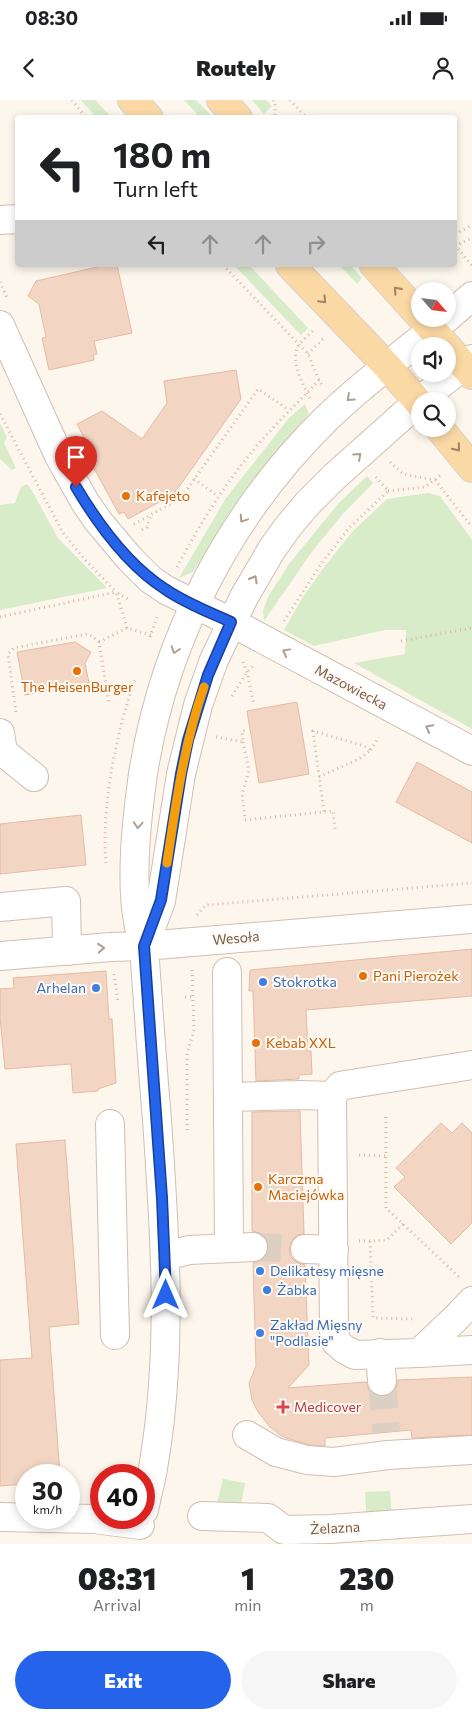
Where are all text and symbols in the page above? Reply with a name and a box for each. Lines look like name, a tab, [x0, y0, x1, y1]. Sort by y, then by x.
text: 08:30	[25, 6, 78, 29]
icon: back	[15, 54, 43, 82]
text: Routely	[196, 54, 276, 81]
icon: person	[429, 54, 457, 82]
text: 180 m	[113, 132, 211, 175]
icon: left	[30, 135, 95, 200]
text: Turn left	[113, 175, 198, 202]
icon: left	[143, 230, 171, 258]
icon: ahead	[196, 230, 224, 258]
icon: ahead	[249, 230, 277, 258]
icon: right	[302, 230, 330, 258]
north arrow	[411, 282, 456, 328]
map controls	[411, 282, 456, 437]
one-way arrow	[394, 287, 403, 296]
one-way arrow	[317, 295, 326, 304]
button: sound	[411, 337, 456, 382]
one-way arrow	[347, 392, 356, 401]
button: search	[411, 392, 456, 437]
pin	[55, 436, 97, 487]
icon: arrive	[62, 443, 90, 471]
one-way arrow	[451, 443, 460, 452]
one-way arrow	[353, 452, 362, 461]
place label: Kafejeto	[136, 487, 190, 504]
marker: Kafejeto	[120, 490, 132, 502]
one-way arrow	[240, 514, 249, 523]
one-way arrow	[248, 575, 258, 584]
one-way arrow	[171, 645, 181, 654]
one-way arrow	[282, 648, 291, 658]
street label: Mazowiecka	[312, 660, 390, 713]
marker: The HeisenBurger	[71, 665, 83, 677]
place label: The HeisenBurger	[20, 678, 134, 695]
one-way arrow	[425, 725, 434, 735]
one-way arrow	[132, 822, 143, 830]
street label: Wesoła	[212, 927, 260, 948]
one-way arrow	[97, 942, 105, 953]
place label: Pani Pierożek	[373, 967, 459, 984]
marker: Pani Pierożek	[357, 970, 369, 982]
place label: Stokrotka	[273, 973, 337, 990]
marker: Stokrotka	[257, 976, 269, 988]
place label: Arhelan	[36, 979, 86, 996]
marker: Arhelan	[90, 982, 102, 994]
place label: Kebab XXL	[266, 1034, 336, 1051]
marker: Kebab XXL	[250, 1037, 262, 1049]
place label: Karczma Maciejówka	[268, 1170, 344, 1203]
marker: Karczma Maciejówka	[252, 1181, 264, 1193]
place label: Delikatesy mięsne	[270, 1262, 384, 1279]
marker: Delikatesy mięsne	[254, 1265, 266, 1277]
position arrow	[139, 1268, 191, 1320]
place label: Żabka	[277, 1281, 317, 1298]
marker: Żabka	[261, 1284, 273, 1296]
place label: Zakład Mięsny "Podlasie"	[270, 1316, 363, 1349]
marker: Zakład Mięsny "Podlasie"	[254, 1327, 266, 1339]
place label: Medicover	[294, 1398, 362, 1415]
marker: Medicover	[276, 1400, 290, 1414]
speed limit sign: 40	[90, 1464, 155, 1529]
text: 30	[32, 1475, 63, 1505]
text: km/h	[33, 1502, 62, 1516]
street label: Żelazna	[310, 1518, 360, 1537]
text: 08:31	[78, 1559, 157, 1596]
text: 1	[241, 1559, 255, 1596]
text: 230	[339, 1559, 394, 1596]
text: Arrival	[93, 1595, 141, 1614]
text: min	[234, 1595, 262, 1614]
text: m	[360, 1595, 374, 1614]
button: Exit	[15, 1651, 231, 1709]
button: Share	[241, 1651, 457, 1709]

